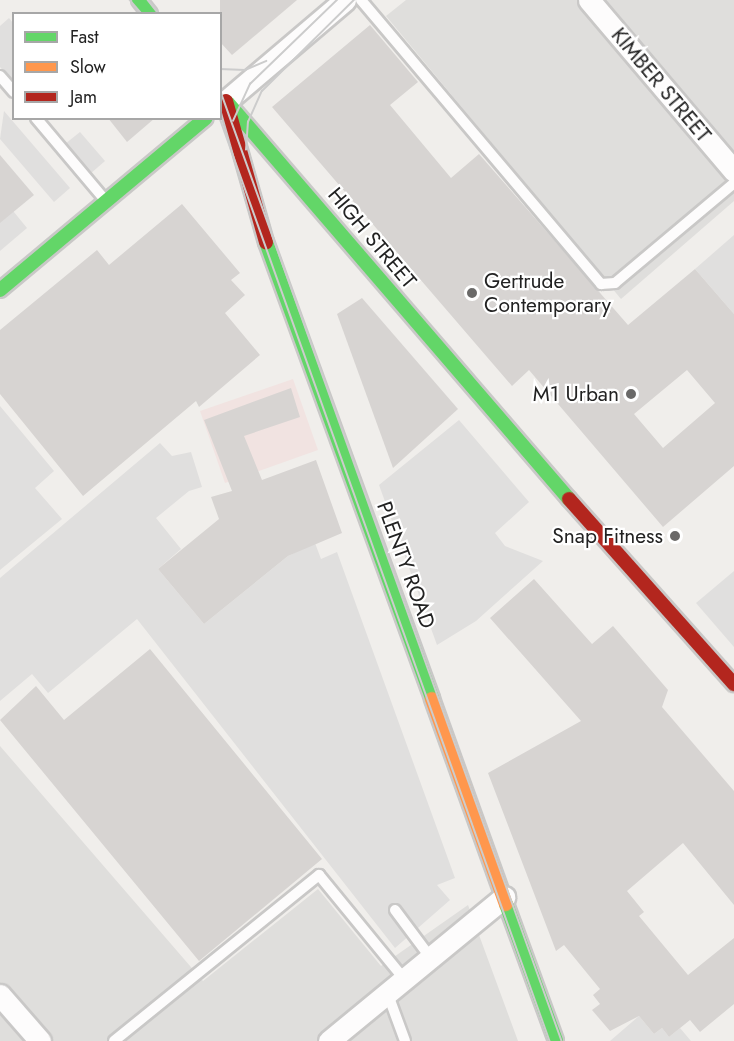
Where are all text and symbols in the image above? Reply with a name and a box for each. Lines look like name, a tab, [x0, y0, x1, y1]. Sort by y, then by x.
legend	[12, 12, 222, 120]
street label: KIMBER STREET	[606, 23, 716, 147]
text: Fast	[70, 24, 99, 50]
text: Slow	[70, 54, 106, 80]
text: Jam	[70, 84, 97, 110]
street label: HIGH STREET	[323, 183, 421, 293]
place label: Gertrude Contemporary	[484, 268, 611, 318]
marker: Gertrude Contemporary	[465, 286, 479, 300]
place label: M1 Urban	[533, 381, 619, 407]
marker: M1 Urban	[624, 387, 638, 401]
street label: PLENTY ROAD	[371, 498, 441, 632]
place label: Snap Fitness	[552, 523, 663, 549]
marker: Snap Fitness	[668, 529, 682, 543]

